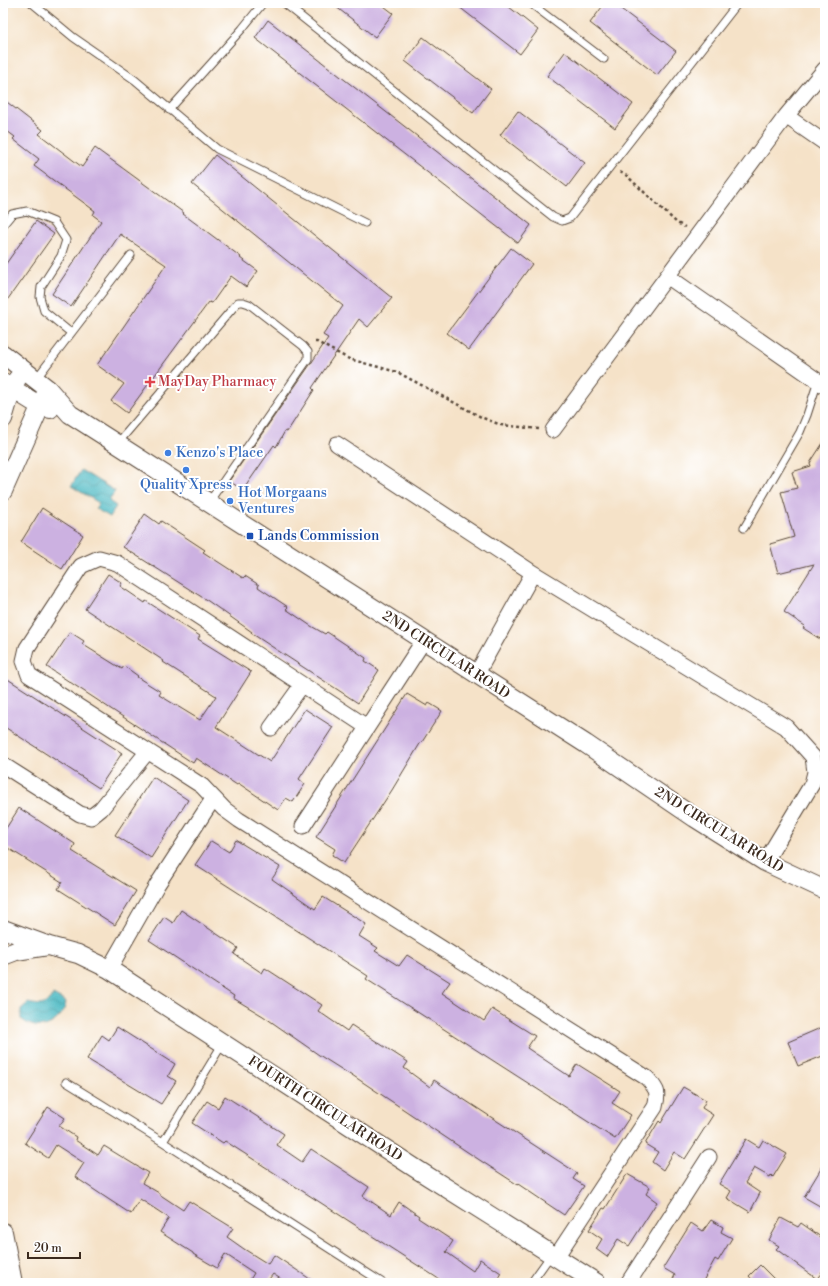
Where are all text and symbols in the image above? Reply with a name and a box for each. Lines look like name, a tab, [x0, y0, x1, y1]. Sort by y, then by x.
place label: MayDay Pharmacy	[158, 373, 276, 391]
marker: MayDay Pharmacy	[145, 377, 155, 387]
place label: Kenzo's Place	[176, 444, 263, 462]
marker: Kenzo's Place	[163, 448, 173, 458]
marker: Quality Xpress	[181, 465, 191, 475]
place label: Quality Xpress	[140, 476, 232, 494]
place label: Hot Morgaans Ventures	[237, 484, 327, 518]
marker: Hot Morgaans Ventures	[225, 496, 235, 506]
place label: Lands Commission	[258, 527, 380, 545]
marker: Lands Commission	[245, 531, 255, 541]
street label: 2ND CIRCULAR ROAD	[379, 607, 513, 703]
street label: 2ND CIRCULAR ROAD	[651, 783, 787, 877]
street label: FOURTH CIRCULAR ROAD	[244, 1052, 406, 1166]
scale bar	[28, 1234, 80, 1260]
text: 20 m	[34, 1241, 62, 1256]

